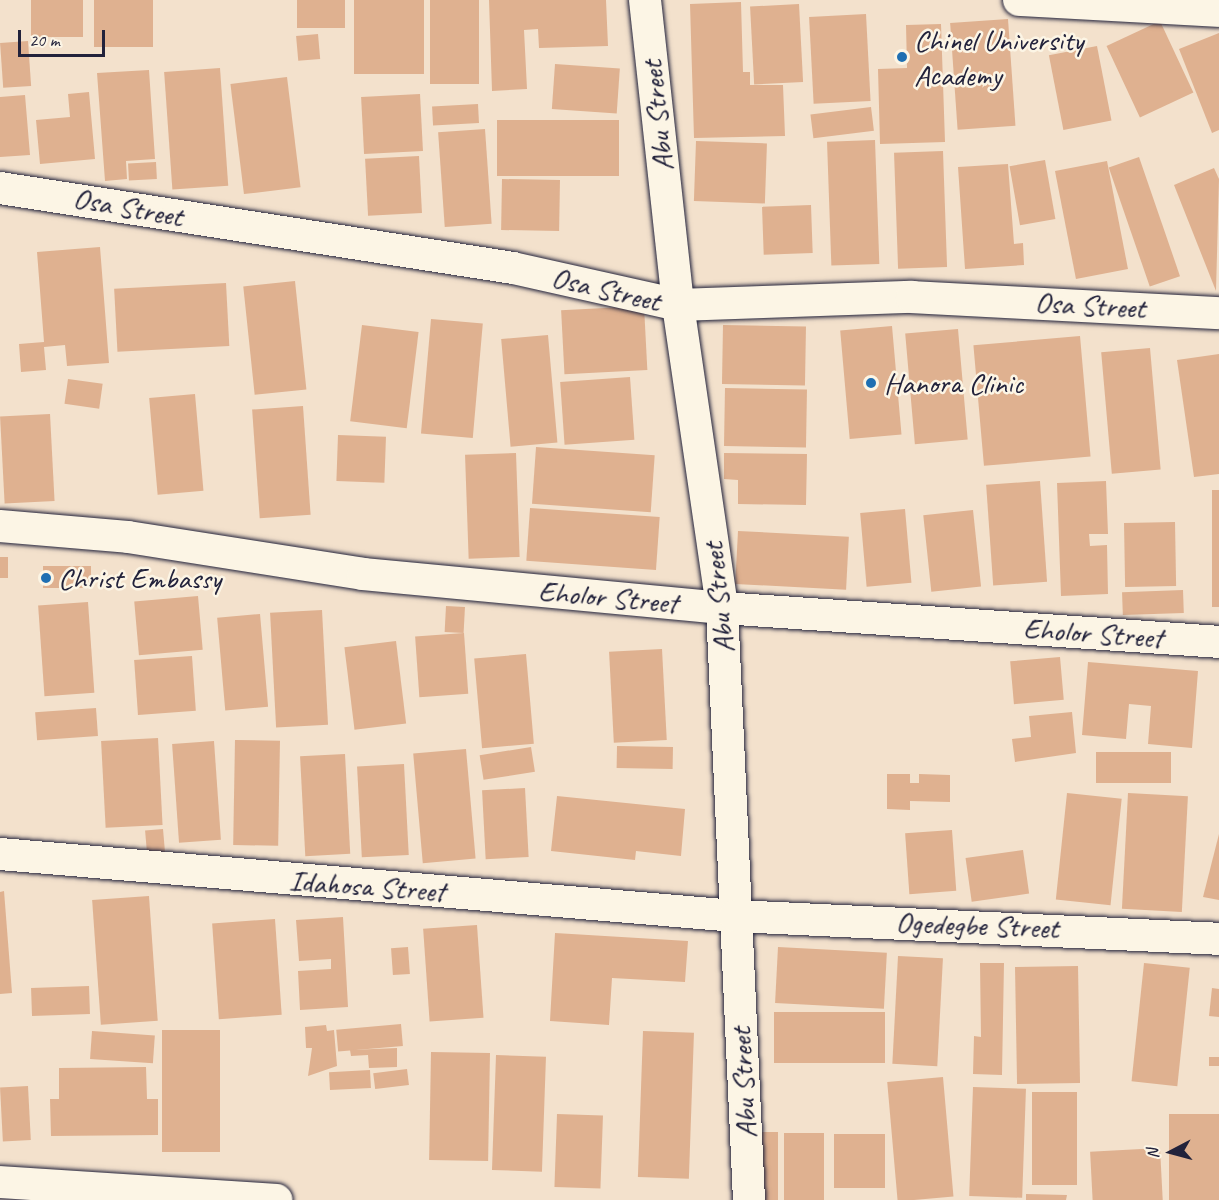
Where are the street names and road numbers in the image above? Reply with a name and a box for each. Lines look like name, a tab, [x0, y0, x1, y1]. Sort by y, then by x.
street label: Abu Street	[633, 59, 681, 173]
street label: Osa Street	[70, 180, 186, 234]
street label: Osa Street	[548, 259, 664, 319]
street label: Osa Street	[1034, 284, 1146, 326]
street label: Abu Street	[694, 541, 742, 655]
street label: Eholor Street	[537, 573, 679, 621]
street label: Eholor Street	[1022, 610, 1164, 656]
street label: Idahosa Street	[288, 863, 446, 909]
street label: Ogedegbe Street	[895, 904, 1059, 946]
street label: Abu Street	[722, 1026, 764, 1140]

